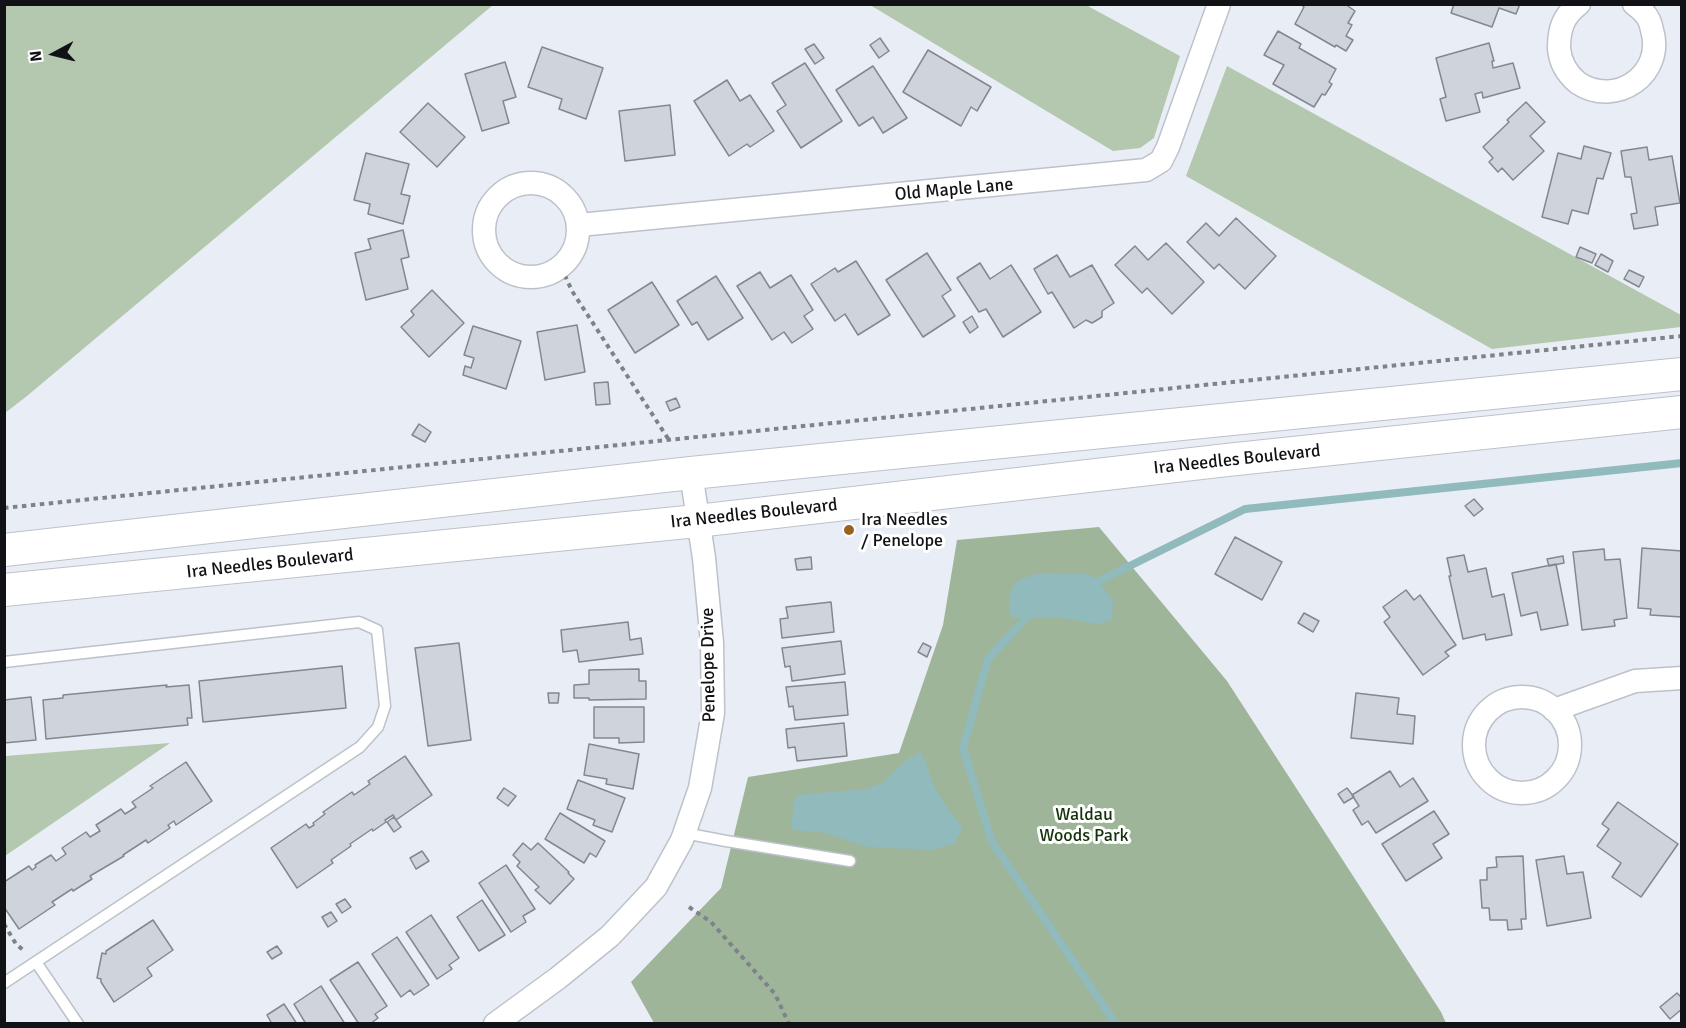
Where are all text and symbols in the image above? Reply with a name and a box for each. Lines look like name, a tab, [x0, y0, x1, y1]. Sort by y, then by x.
north arrow	[24, 24, 84, 84]
text: N	[26, 49, 47, 63]
street label: Old Maple Lane	[894, 174, 1014, 206]
street label: Ira Needles Boulevard	[1152, 440, 1322, 480]
street label: Ira Needles Boulevard	[669, 494, 839, 534]
place label: Ira Needles / Penelope	[861, 509, 948, 552]
marker: Ira Needles / Penelope	[842, 523, 856, 537]
street label: Ira Needles Boulevard	[185, 544, 355, 584]
street label: Penelope Drive	[697, 607, 721, 723]
park label: Waldau Woods Park	[1039, 804, 1129, 846]

